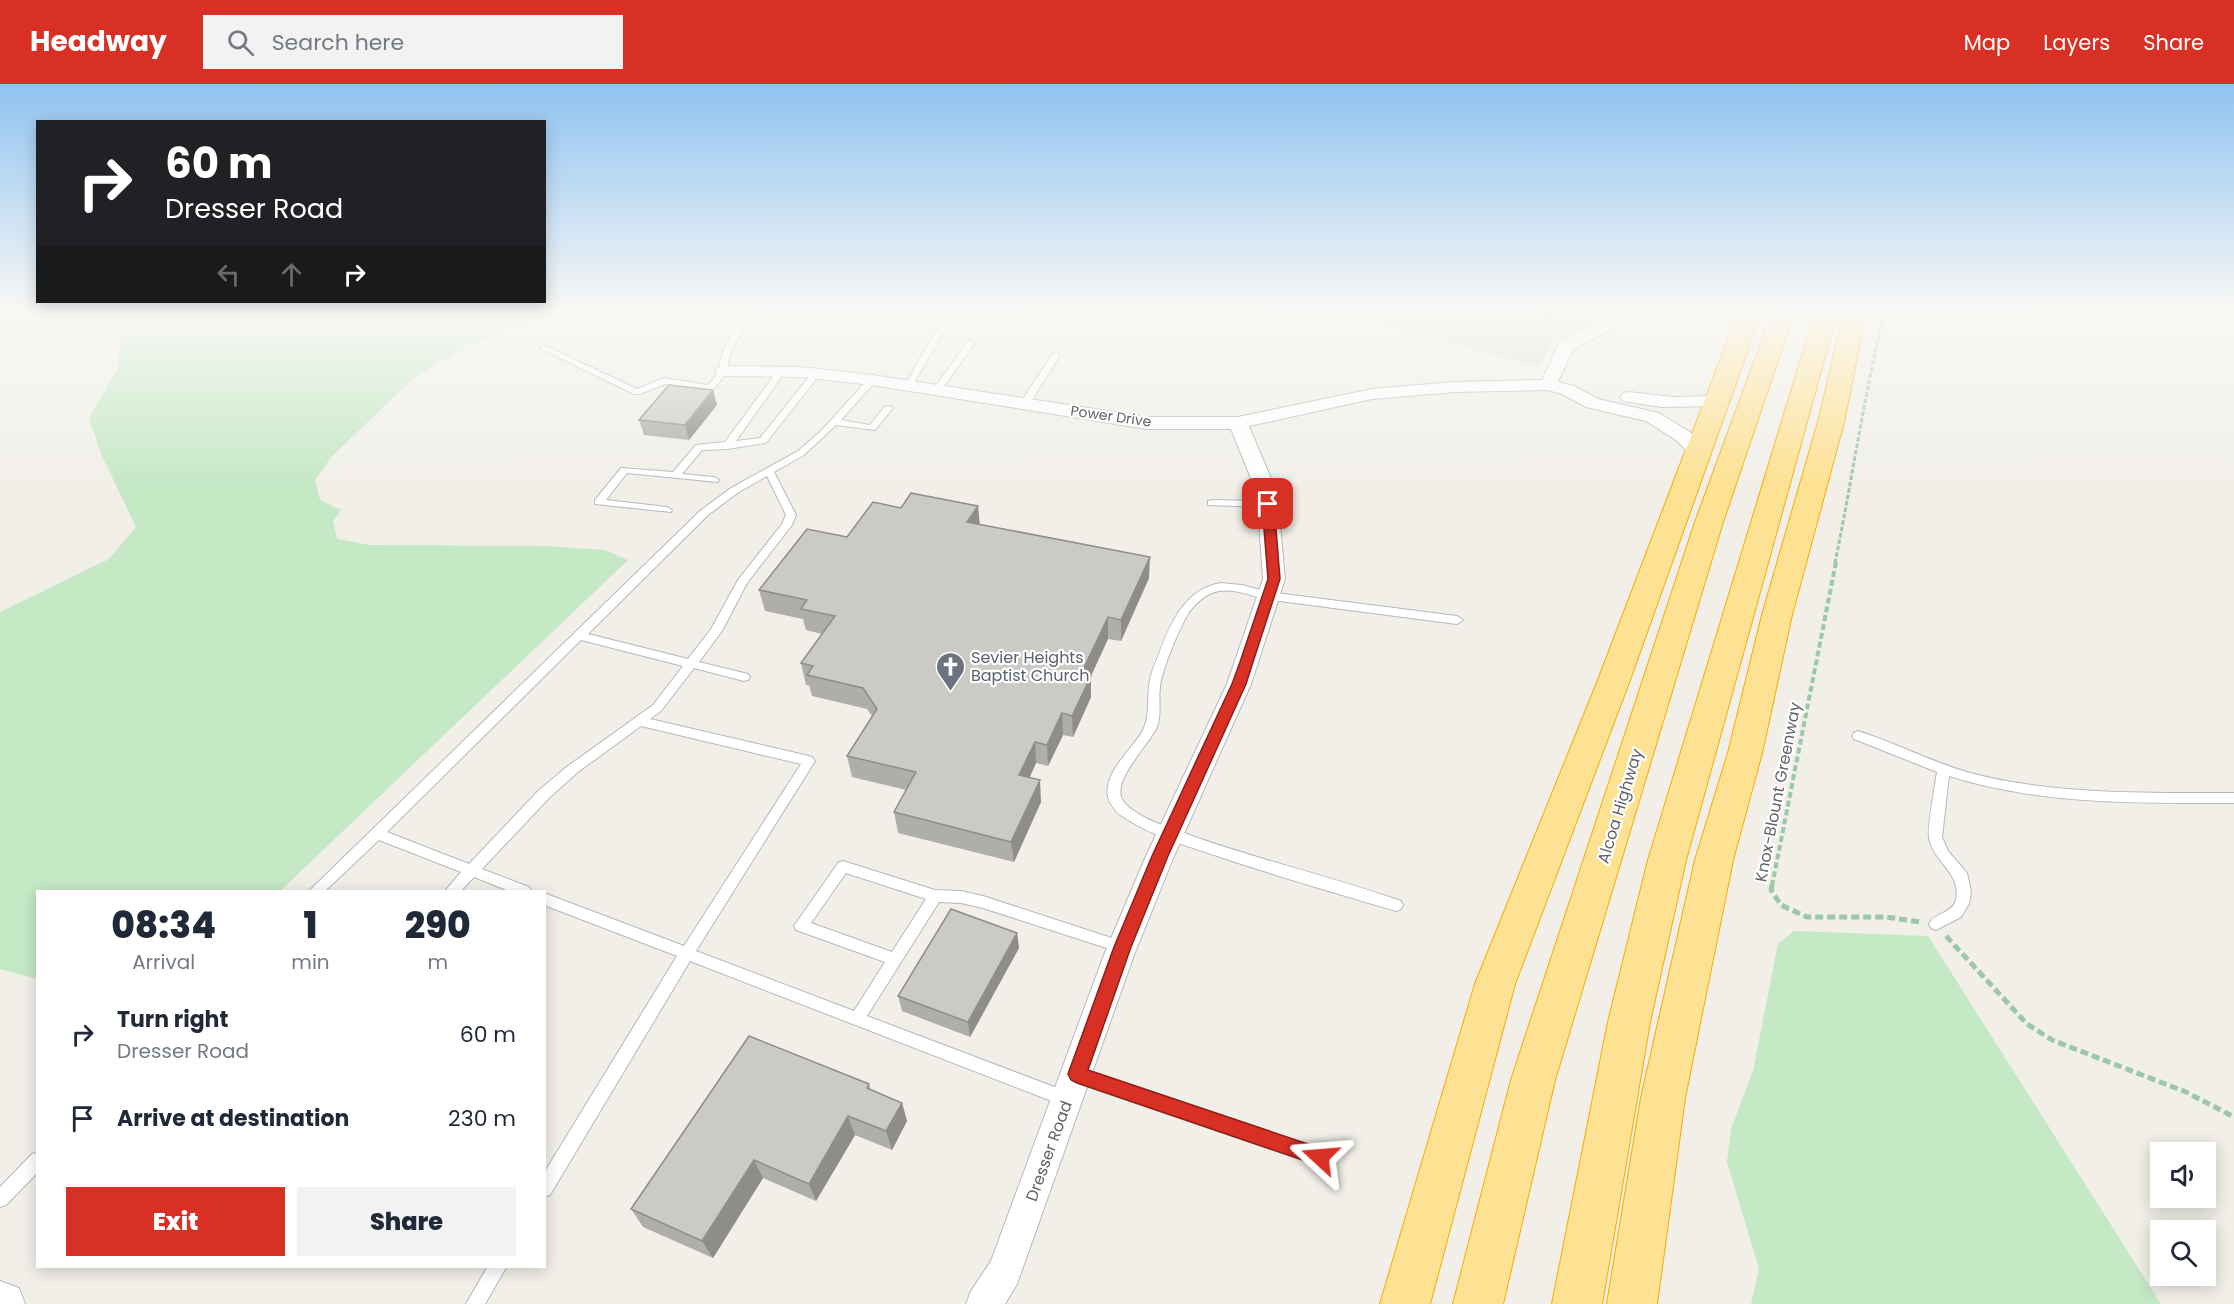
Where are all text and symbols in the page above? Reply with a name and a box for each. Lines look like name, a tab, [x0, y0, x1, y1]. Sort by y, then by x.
search box	[203, 15, 623, 69]
text: Headway	[30, 22, 167, 61]
icon: search	[224, 26, 257, 59]
text: Search here	[272, 27, 404, 58]
text: Map	[1964, 28, 2010, 57]
text: Layers	[2043, 28, 2110, 57]
text: Share	[2143, 28, 2204, 57]
text: 60 m	[165, 134, 273, 193]
icon: right	[66, 144, 144, 222]
text: Dresser Road	[165, 190, 343, 227]
icon: left	[212, 258, 245, 291]
icon: ahead	[275, 258, 308, 291]
icon: right	[338, 258, 371, 291]
street label: Power Drive	[1069, 400, 1153, 432]
pin	[1242, 478, 1293, 529]
icon: arrive	[1251, 487, 1284, 520]
place label: Sevier Heights Baptist Church	[971, 646, 1089, 687]
church icon: Sevier Heights Baptist Church	[934, 650, 966, 692]
street label: Knox-Blount Greenway	[1749, 700, 1807, 884]
street label: Alcoa Highway	[1592, 746, 1648, 866]
text: 08:34	[111, 900, 216, 951]
text: 1	[303, 900, 317, 951]
text: 290	[405, 900, 471, 951]
text: Arrival	[132, 948, 195, 976]
text: min	[291, 948, 330, 976]
text: m	[427, 948, 448, 976]
text: Turn right	[117, 1004, 228, 1035]
icon: right	[66, 1018, 99, 1051]
text: 60 m	[460, 1019, 516, 1050]
text: Dresser Road	[117, 1037, 249, 1065]
street label: Dresser Road	[1020, 1097, 1078, 1205]
icon: arrive	[66, 1102, 99, 1135]
text: Arrive at destination	[117, 1103, 349, 1134]
text: 230 m	[448, 1103, 516, 1134]
position arrow	[1288, 1125, 1352, 1189]
map controls	[2150, 1142, 2216, 1286]
button: sound	[2150, 1142, 2216, 1208]
button: Exit	[66, 1187, 285, 1256]
button: Share	[297, 1187, 516, 1256]
button: search	[2150, 1220, 2216, 1286]

